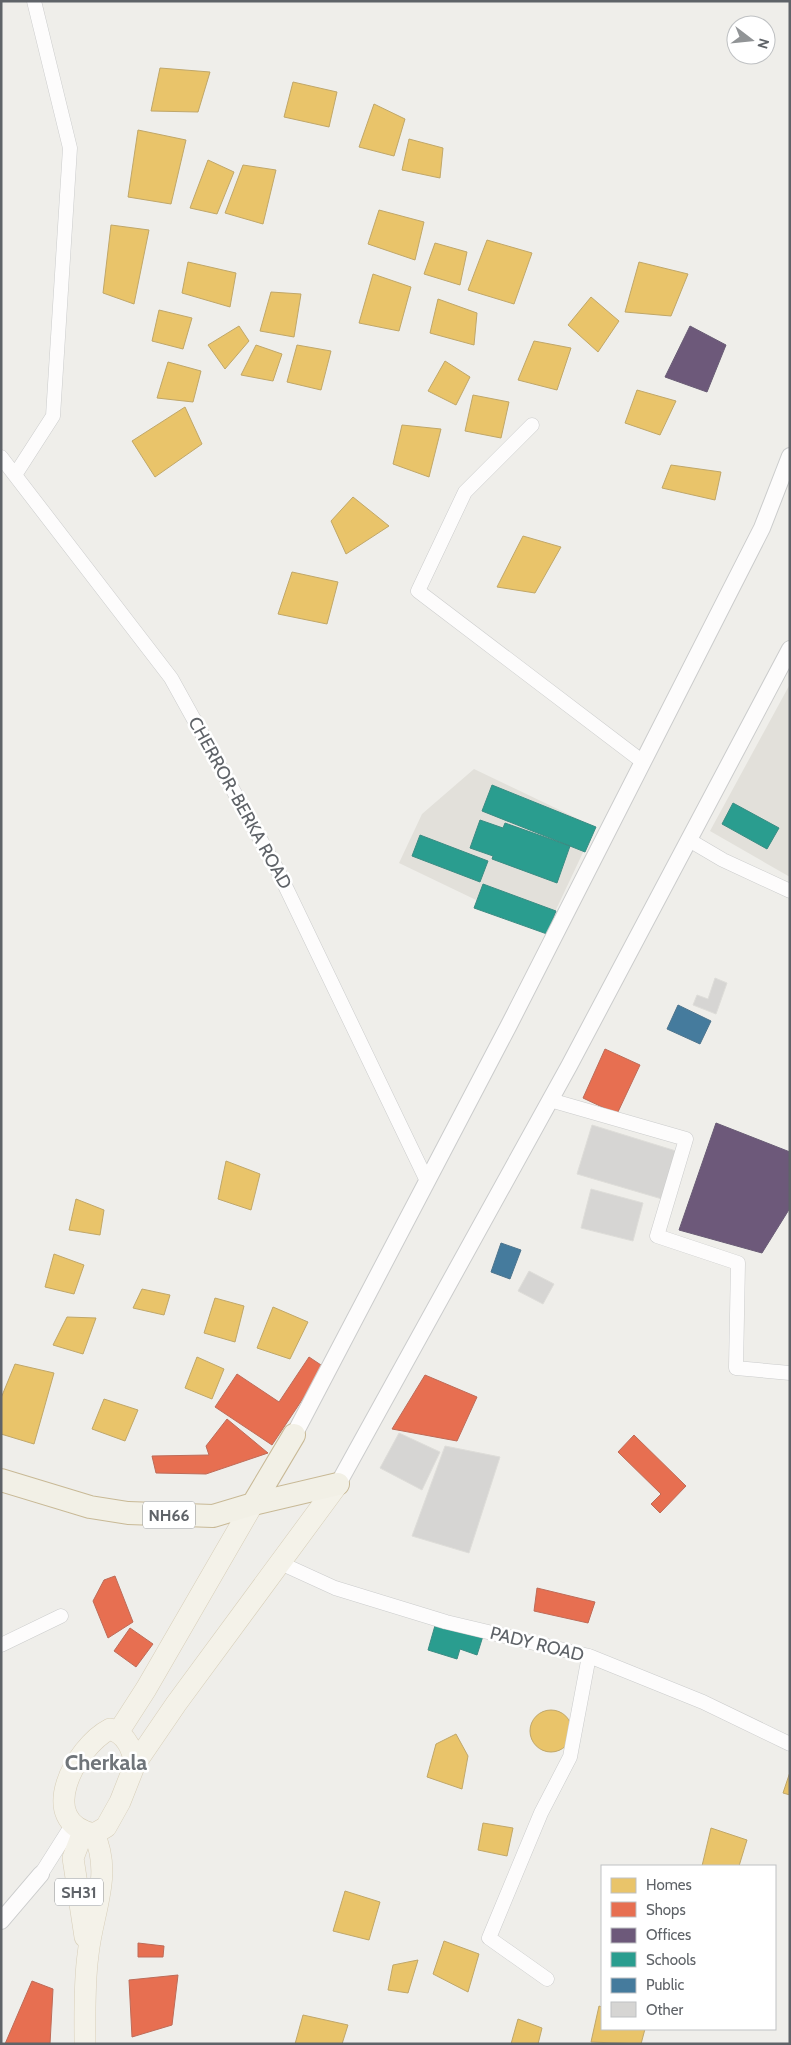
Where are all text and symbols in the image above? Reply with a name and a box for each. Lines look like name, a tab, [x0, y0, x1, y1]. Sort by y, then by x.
north arrow	[726, 15, 776, 65]
text: N	[753, 36, 774, 51]
street label: CHERROR-BERKA ROAD	[183, 713, 297, 893]
road number: NH66	[143, 1502, 195, 1528]
street label: PADY ROAD	[488, 1622, 586, 1666]
district label: Cherkala	[65, 1749, 147, 1776]
legend	[601, 1865, 776, 2030]
text: Homes	[646, 1876, 692, 1894]
road number: SH31	[55, 1878, 103, 1905]
text: Shops	[646, 1901, 686, 1919]
text: Offices	[646, 1926, 691, 1944]
text: Schools	[646, 1951, 696, 1969]
text: Public	[646, 1976, 684, 1994]
text: Other	[646, 2001, 683, 2019]

